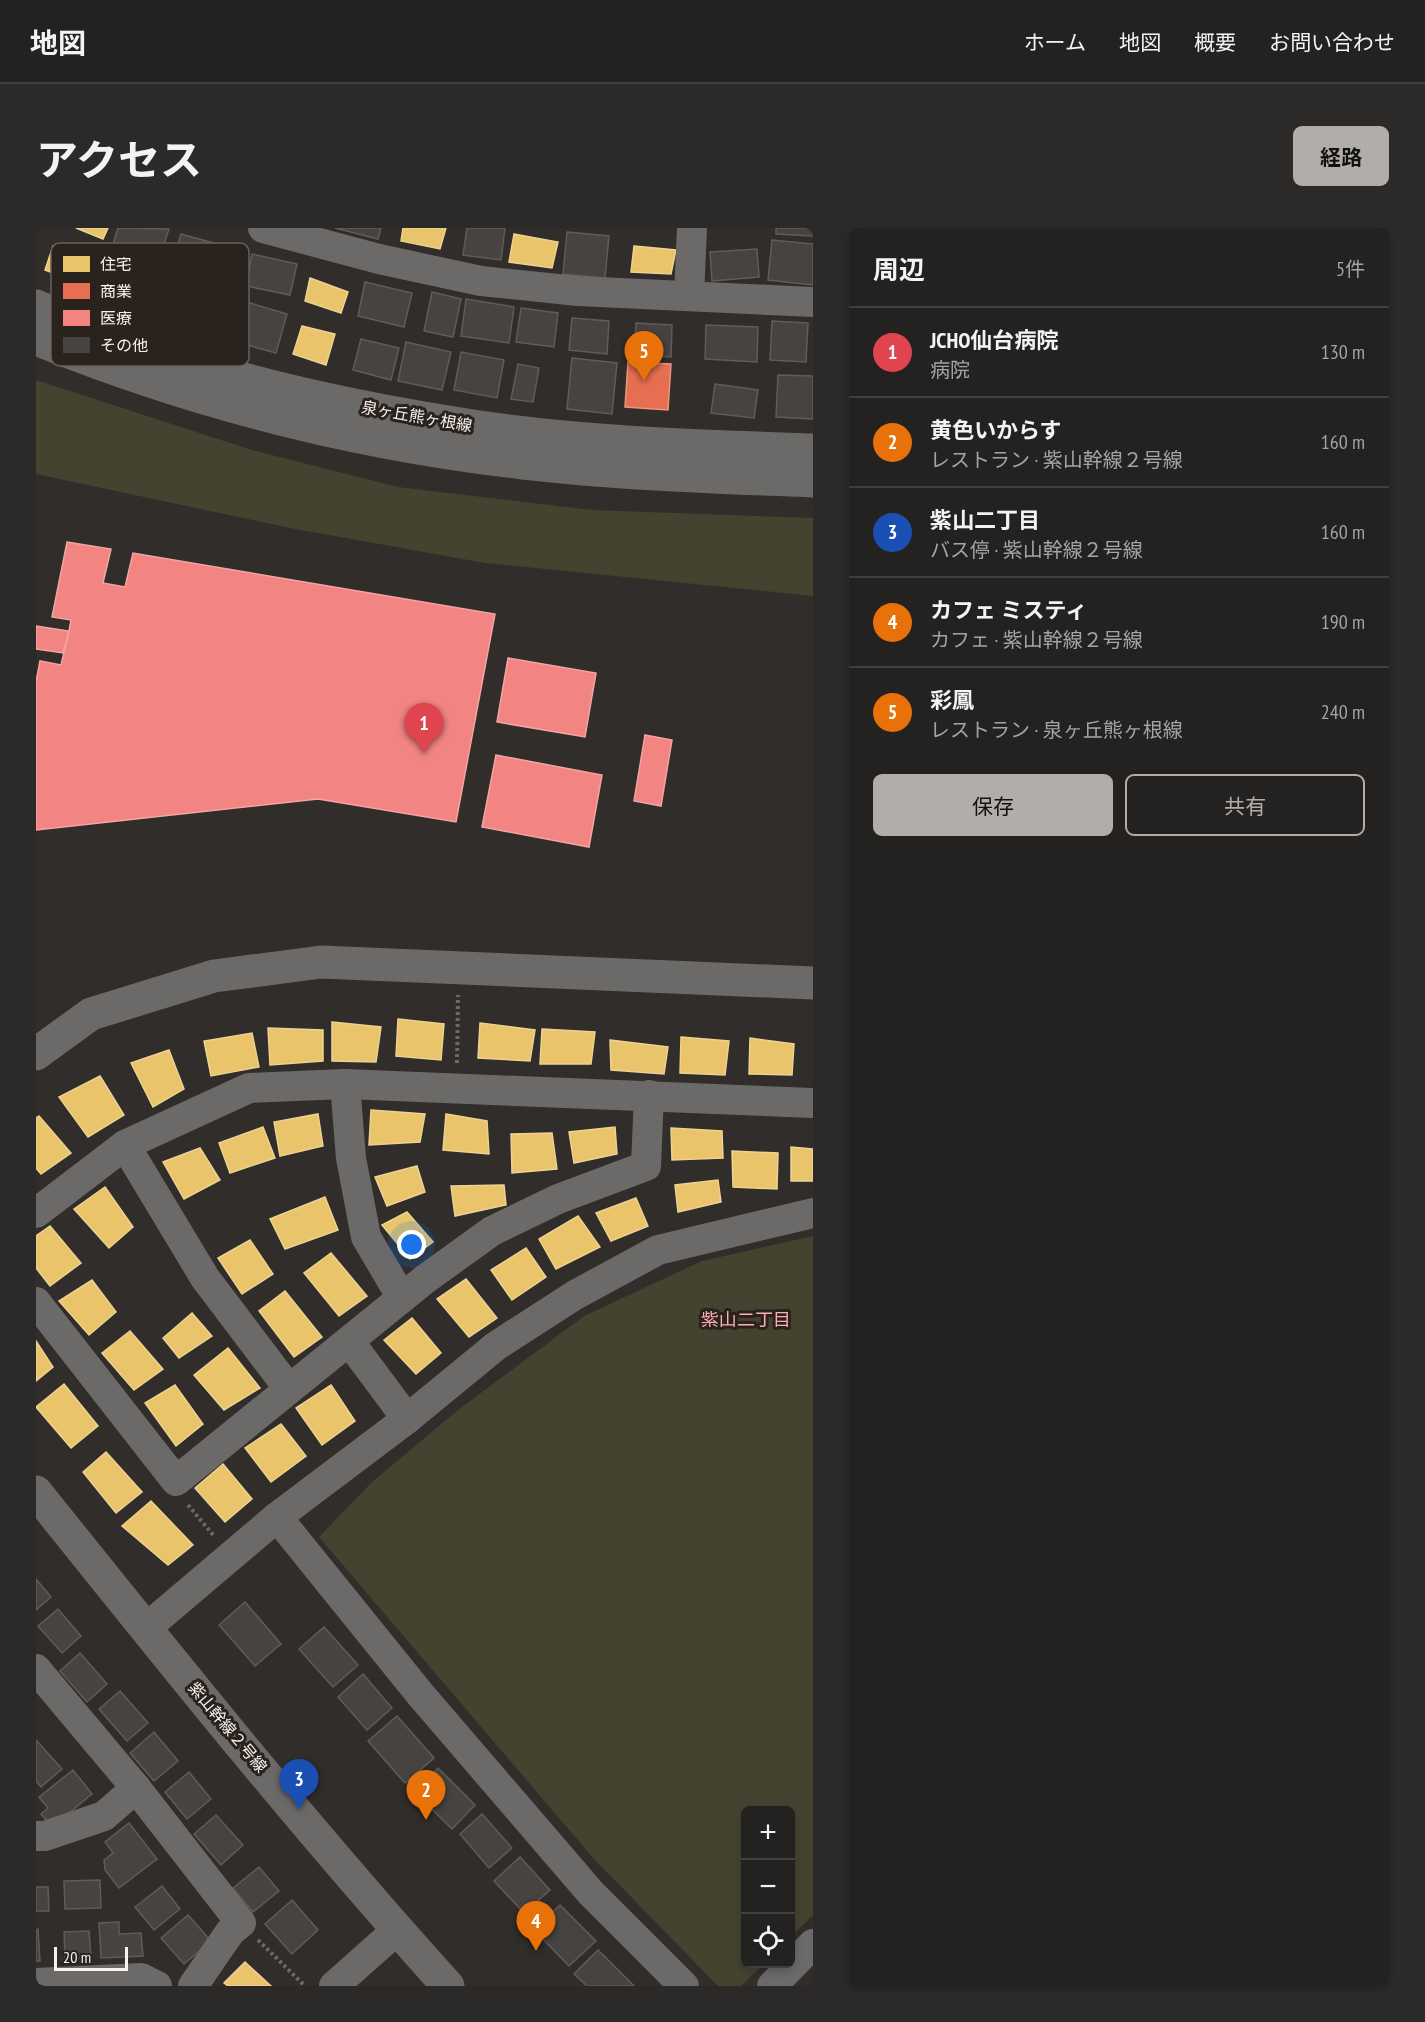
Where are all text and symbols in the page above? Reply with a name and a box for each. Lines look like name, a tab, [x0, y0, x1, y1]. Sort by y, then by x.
text: 地図	[30, 24, 86, 61]
text: ホーム	[1024, 29, 1086, 56]
text: 地図	[1119, 29, 1161, 56]
text: 概要	[1194, 29, 1236, 56]
text: お問い合わせ	[1269, 29, 1395, 56]
button: 経路	[1293, 126, 1389, 186]
text: アクセス	[36, 132, 202, 187]
legend	[51, 243, 249, 366]
text: 周辺	[873, 253, 925, 286]
text: 住宅	[100, 254, 132, 274]
text: 5件	[1336, 256, 1365, 282]
text: 商業	[100, 281, 132, 301]
text: 医療	[100, 308, 132, 328]
text: JCHO仙台病院	[930, 326, 1058, 354]
pin: 5	[624, 332, 664, 381]
text: その他	[100, 335, 148, 355]
text: 1	[888, 339, 897, 365]
text: 130 m	[1321, 339, 1365, 365]
text: 病院	[930, 357, 970, 383]
street label: 泉ヶ丘熊ヶ根線	[360, 396, 474, 436]
text: 黄色いからす	[930, 416, 1062, 444]
text: 2	[888, 429, 897, 455]
text: 160 m	[1321, 429, 1365, 455]
text: レストラン · 紫山幹線２号線	[930, 447, 1183, 473]
text: 紫山二丁目	[930, 506, 1040, 534]
text: 3	[888, 519, 897, 545]
text: 160 m	[1321, 519, 1365, 545]
text: バス停 · 紫山幹線２号線	[930, 537, 1143, 563]
text: カフェ ミスティ	[930, 596, 1087, 624]
text: 4	[888, 609, 897, 635]
text: 190 m	[1321, 609, 1365, 635]
text: カフェ · 紫山幹線２号線	[930, 627, 1143, 653]
text: 彩鳳	[930, 686, 974, 714]
text: 5	[888, 699, 897, 725]
text: 240 m	[1321, 699, 1365, 725]
pin: 1	[404, 704, 444, 753]
text: レストラン · 泉ヶ丘熊ヶ根線	[930, 717, 1183, 743]
button: 保存	[873, 774, 1113, 836]
button: 共有	[1125, 774, 1365, 836]
your location	[397, 1230, 426, 1259]
district label: 紫山二丁目	[701, 1308, 791, 1331]
street label: 紫山幹線２号線	[184, 1678, 272, 1776]
pin: 3	[280, 1760, 318, 1809]
pin: 2	[406, 1770, 446, 1820]
map controls	[741, 1806, 795, 1968]
button: +	[741, 1806, 795, 1860]
button: −	[741, 1860, 795, 1914]
pin: 4	[516, 1902, 556, 1951]
button: locate	[741, 1914, 795, 1968]
scale bar	[54, 1944, 128, 1972]
text: 20 m	[63, 1947, 91, 1967]

